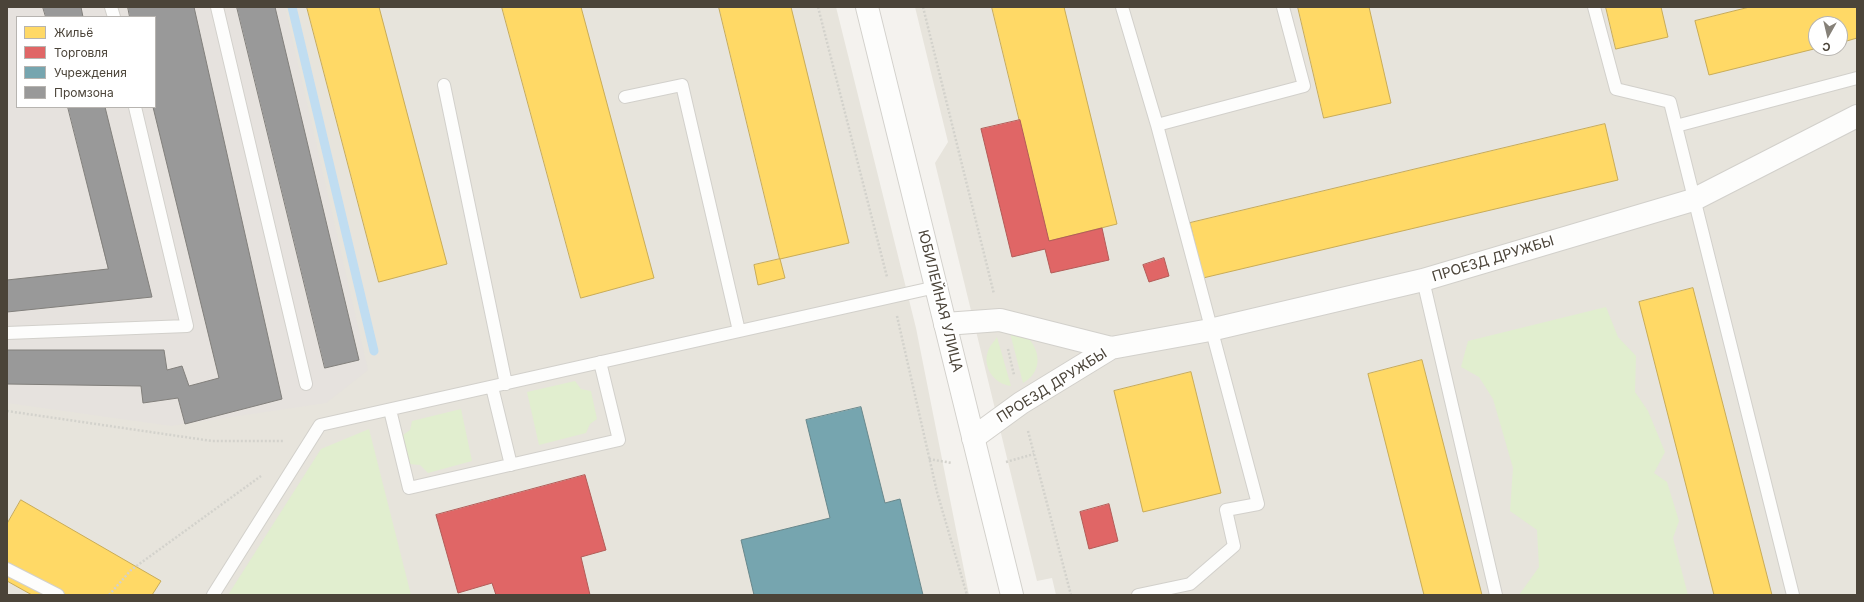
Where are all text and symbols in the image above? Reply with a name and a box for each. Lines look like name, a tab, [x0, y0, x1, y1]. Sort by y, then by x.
legend	[16, 16, 156, 108]
north arrow	[1808, 16, 1848, 56]
text: Жильё	[54, 25, 93, 40]
text: С	[1821, 39, 1831, 54]
text: Торговля	[54, 45, 108, 60]
text: Учреждения	[54, 65, 127, 80]
text: Промзона	[54, 85, 114, 100]
street label: ЮБИЛЕЙНАЯ УЛИЦА	[914, 228, 966, 374]
street label: ПРОЕЗД ДРУЖБЫ	[1430, 232, 1556, 286]
street label: ПРОЕЗД ДРУЖБЫ	[994, 345, 1110, 427]

